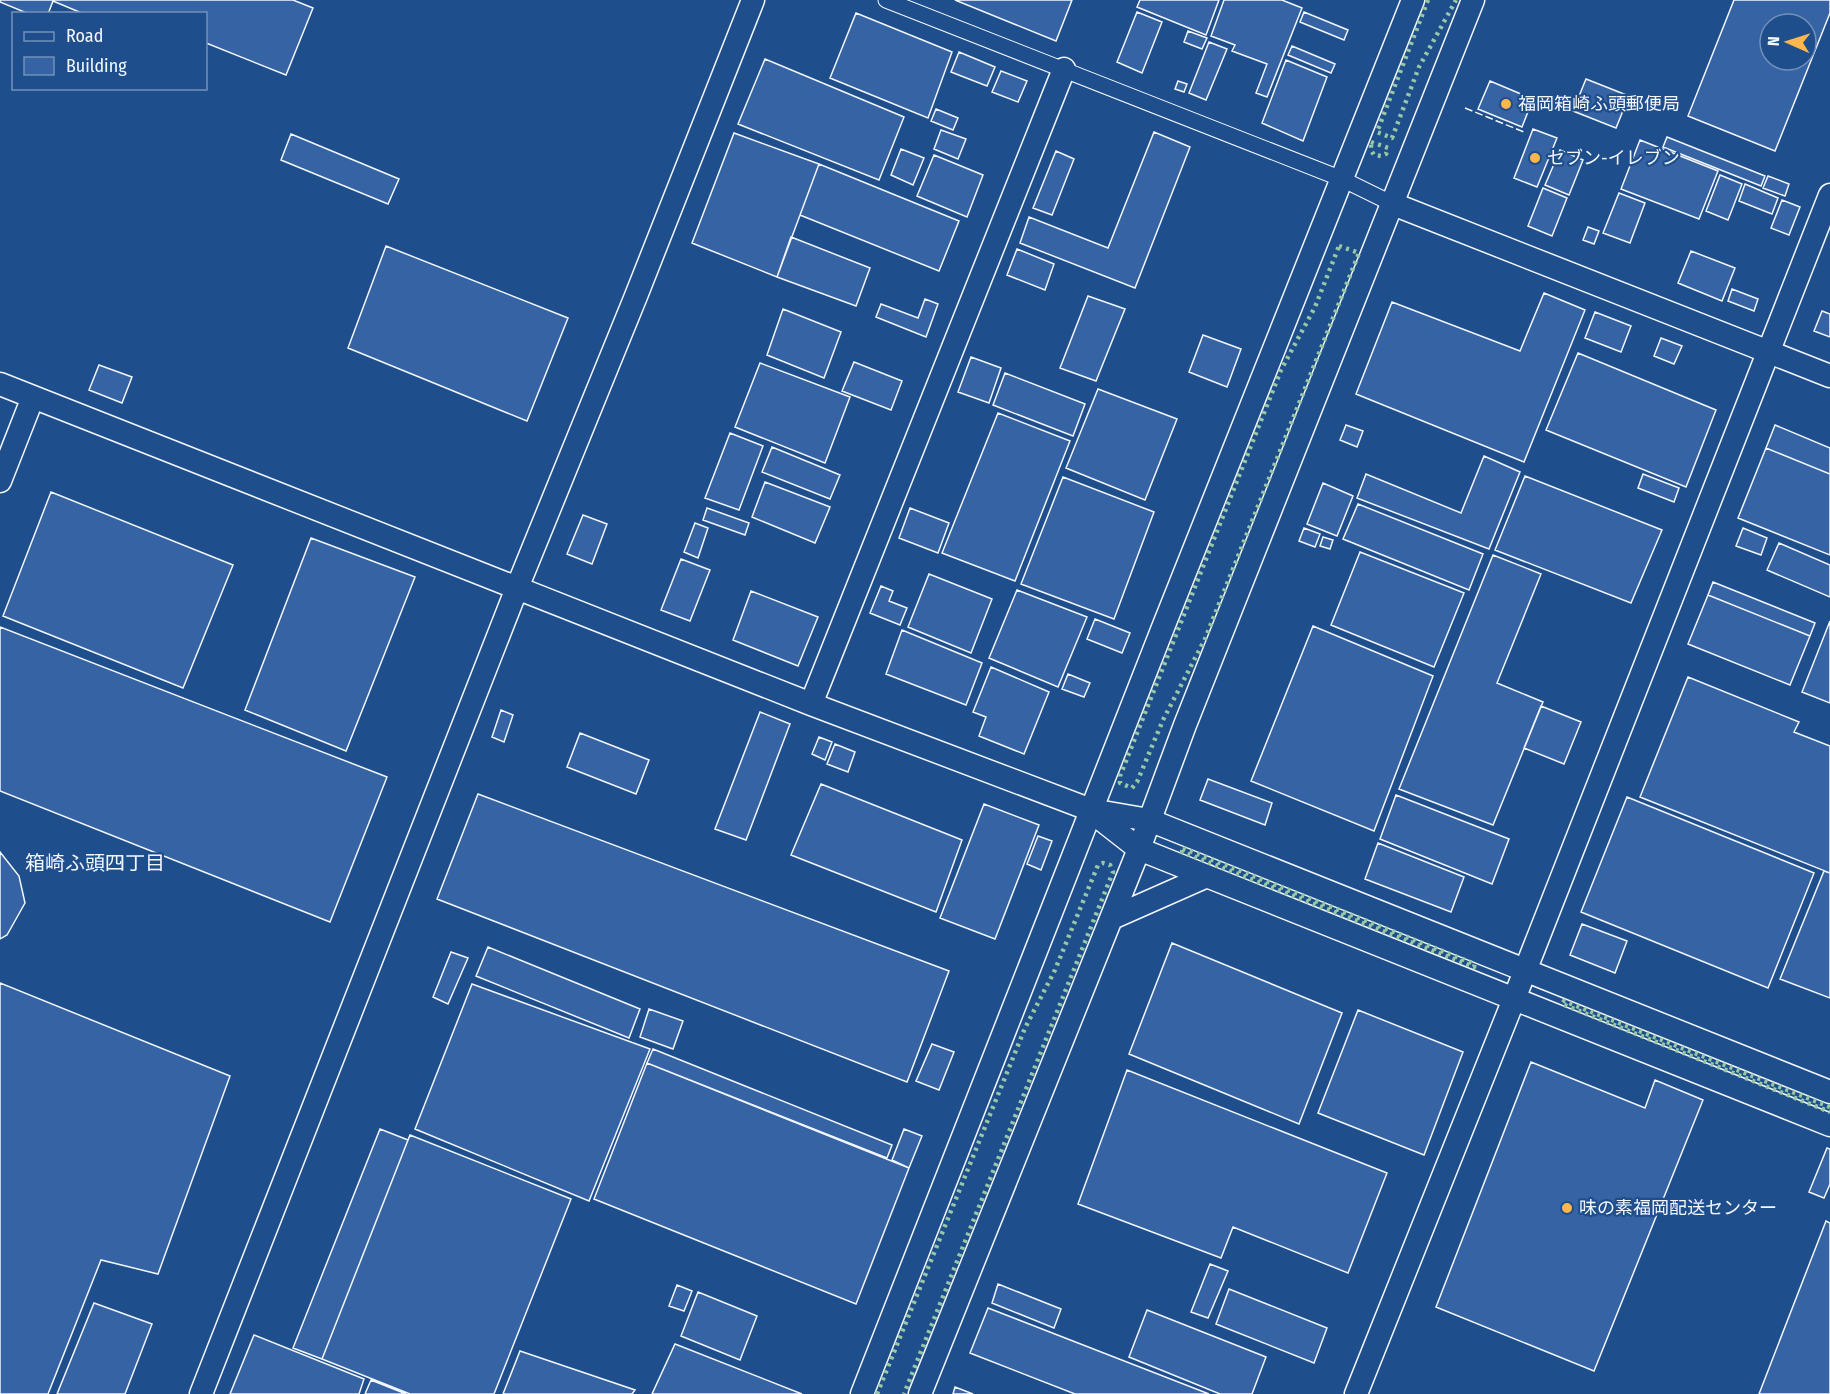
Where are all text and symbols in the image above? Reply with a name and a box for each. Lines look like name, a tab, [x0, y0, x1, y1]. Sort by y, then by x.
legend	[12, 12, 207, 90]
north arrow	[1758, 12, 1818, 72]
text: Road	[66, 25, 103, 47]
text: N	[1764, 36, 1783, 47]
text: Building	[66, 55, 127, 77]
place label: 福岡箱崎ふ頭郵便局	[1518, 93, 1680, 115]
marker: 福岡箱崎ふ頭郵便局	[1499, 97, 1513, 111]
place label: セブン-イレブン	[1547, 147, 1680, 169]
marker: セブン-イレブン	[1528, 151, 1542, 165]
district label: 箱崎ふ頭四丁目	[25, 851, 165, 875]
place label: 味の素福岡配送センター	[1579, 1197, 1777, 1219]
marker: 味の素福岡配送センター	[1560, 1201, 1574, 1215]

